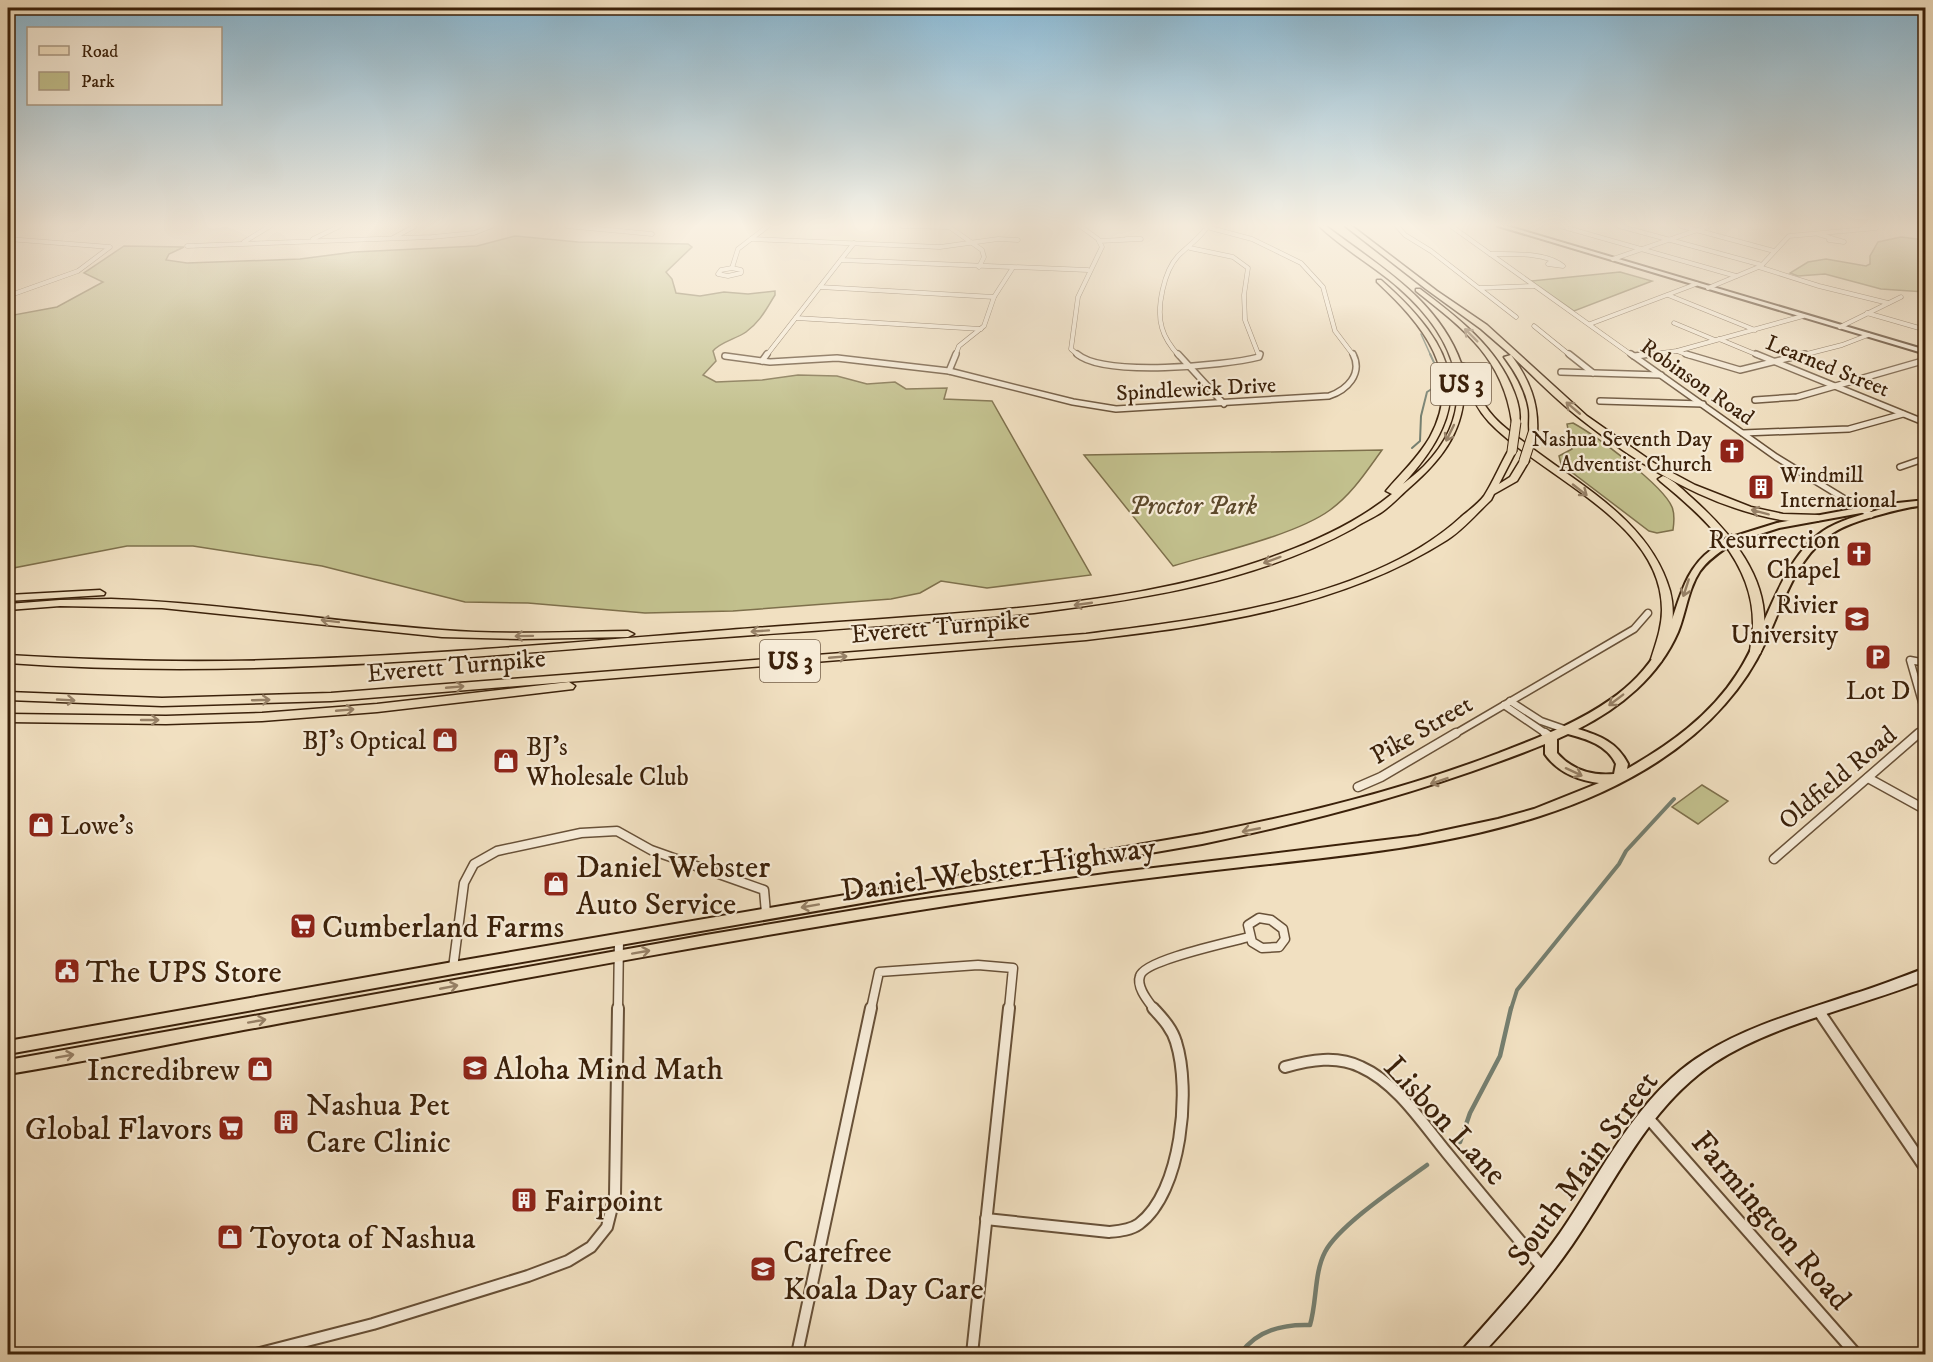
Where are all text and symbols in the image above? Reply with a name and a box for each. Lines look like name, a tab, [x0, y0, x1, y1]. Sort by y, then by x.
legend	[27, 27, 222, 105]
text: Road	[81, 41, 118, 63]
text: Park	[81, 71, 115, 93]
one-way arrow	[1464, 327, 1479, 342]
street label: Learned Street	[1762, 329, 1893, 403]
street label: Robinson Road	[1635, 333, 1759, 431]
road number: US 3	[1431, 363, 1491, 405]
street label: Spindlewick Drive	[1115, 372, 1277, 407]
one-way arrow	[1566, 401, 1581, 415]
one-way arrow	[1444, 424, 1456, 442]
place label: Nashua Seventh Day Adventist Church	[1532, 426, 1713, 478]
church icon: Nashua Seventh Day Adventist Church	[1717, 436, 1747, 466]
place label: Windmill International	[1779, 462, 1897, 514]
building icon: Windmill International	[1746, 472, 1776, 502]
one-way arrow	[1572, 484, 1588, 497]
park label: Proctor Park	[1129, 490, 1257, 523]
one-way arrow	[1751, 506, 1770, 517]
place label: Resurrection Chapel	[1708, 524, 1840, 587]
church icon: Resurrection Chapel	[1844, 539, 1874, 569]
one-way arrow	[1263, 555, 1282, 566]
one-way arrow	[1680, 578, 1691, 597]
place label: Rivier University	[1730, 589, 1839, 652]
one-way arrow	[1073, 599, 1093, 610]
street label: Everett Turnpike	[849, 603, 1031, 652]
school or university icon: Rivier University	[1842, 604, 1872, 634]
one-way arrow	[320, 615, 340, 626]
one-way arrow	[750, 626, 770, 637]
one-way arrow	[514, 631, 534, 642]
road number: US 3	[760, 640, 820, 682]
street label: Everett Turnpike	[365, 642, 547, 691]
parking icon: Lot D	[1863, 642, 1893, 672]
one-way arrow	[828, 651, 848, 662]
place label: Lot D	[1846, 675, 1910, 708]
one-way arrow	[445, 681, 465, 692]
street label: Pike Street	[1365, 688, 1479, 773]
one-way arrow	[55, 694, 75, 705]
one-way arrow	[1609, 694, 1625, 707]
one-way arrow	[250, 695, 270, 706]
one-way arrow	[334, 704, 354, 715]
one-way arrow	[139, 714, 159, 726]
street label: Oldfield Road	[1772, 719, 1904, 837]
place label: BJ's Optical	[302, 725, 426, 758]
shop icon: BJ's Optical	[430, 725, 460, 755]
place label: BJ's Wholesale Club	[525, 731, 689, 794]
shop icon: BJ's Wholesale Club	[491, 746, 521, 776]
one-way arrow	[1564, 766, 1582, 778]
one-way arrow	[1430, 776, 1449, 787]
shop icon: Lowe's	[26, 810, 56, 840]
place label: Lowe's	[60, 810, 134, 843]
one-way arrow	[1242, 825, 1261, 836]
street label: Daniel Webster Highway	[838, 828, 1159, 912]
place label: Daniel Webster Auto Service	[576, 848, 770, 925]
shop icon: Daniel Webster Auto Service	[541, 869, 571, 899]
one-way arrow	[801, 900, 821, 911]
place label: Cumberland Farms	[322, 908, 564, 948]
supermarket icon: Cumberland Farms	[288, 911, 318, 941]
one-way arrow	[630, 946, 650, 957]
place label: The UPS Store	[86, 953, 282, 993]
public building icon: The UPS Store	[52, 956, 82, 986]
one-way arrow	[439, 981, 458, 992]
one-way arrow	[247, 1016, 266, 1027]
street label: Lisbon Lane	[1374, 1048, 1515, 1194]
one-way arrow	[55, 1050, 74, 1061]
place label: Aloha Mind Math	[494, 1050, 724, 1090]
place label: Incredibrew	[87, 1051, 241, 1091]
school or university icon: Aloha Mind Math	[460, 1053, 490, 1083]
shop icon: Incredibrew	[245, 1054, 275, 1084]
street label: South Main Street	[1499, 1064, 1668, 1275]
place label: Nashua Pet Care Clinic	[306, 1086, 451, 1163]
building icon: Nashua Pet Care Clinic	[271, 1107, 301, 1137]
place label: Global Flavors	[25, 1110, 212, 1150]
supermarket icon: Global Flavors	[216, 1113, 246, 1143]
street label: Farmington Road	[1682, 1124, 1859, 1319]
place label: Fairpoint	[544, 1182, 663, 1222]
building icon: Fairpoint	[509, 1185, 539, 1215]
place label: Toyota of Nashua	[250, 1219, 476, 1259]
shop icon: Toyota of Nashua	[215, 1222, 245, 1252]
place label: Carefree Koala Day Care	[783, 1233, 984, 1310]
school or university icon: Carefree Koala Day Care	[748, 1254, 778, 1284]

